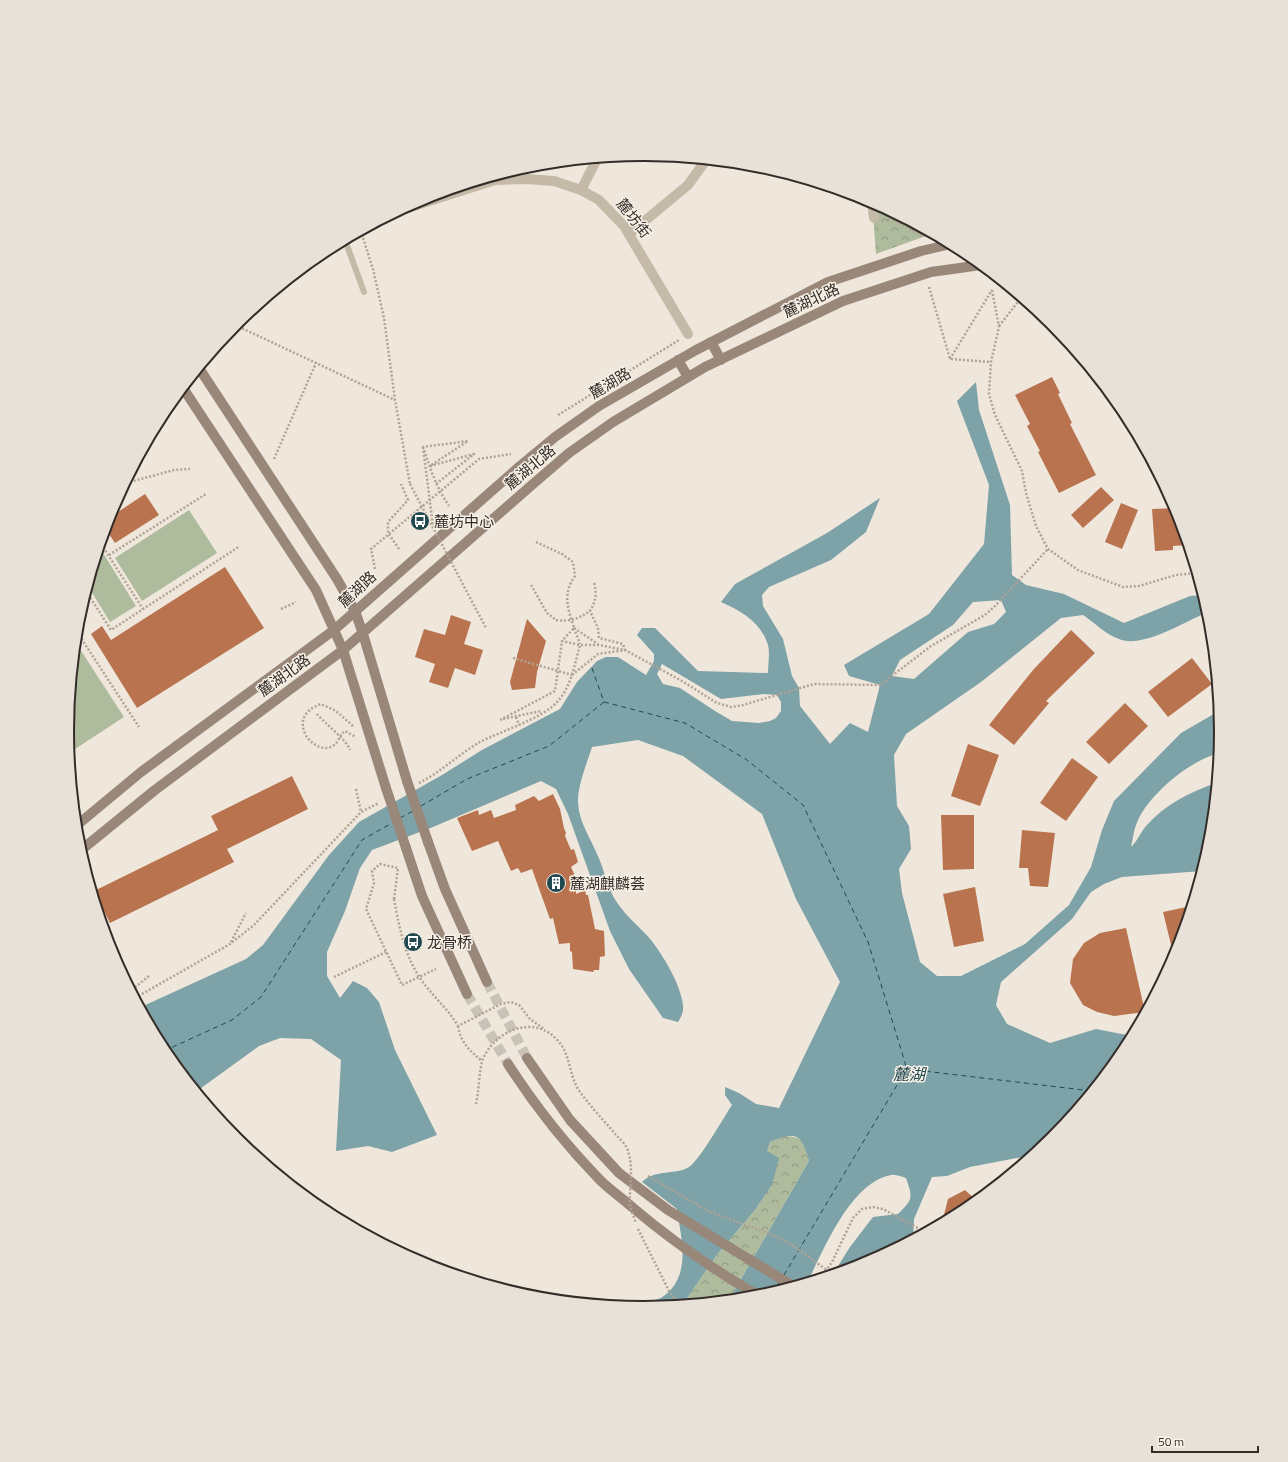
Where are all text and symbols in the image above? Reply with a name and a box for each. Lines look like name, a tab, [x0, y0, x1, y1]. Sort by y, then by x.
street label: 麓坊街	[611, 193, 657, 243]
street label: 麓湖北路	[779, 277, 843, 323]
street label: 麓湖路	[585, 362, 635, 404]
street label: 麓湖北路	[500, 439, 560, 495]
bus stop icon: 麓坊中心	[409, 510, 431, 532]
place label: 麓坊中心	[434, 510, 494, 533]
street label: 麓湖路	[333, 565, 381, 613]
street label: 麓湖北路	[253, 648, 315, 702]
building icon: 麓湖麒麟荟	[545, 872, 567, 894]
place label: 麓湖麒麟荟	[570, 872, 645, 895]
bus stop icon: 龙骨桥	[402, 931, 424, 953]
place label: 龙骨桥	[427, 931, 472, 954]
water label: 麓湖	[893, 1062, 928, 1086]
scale bar	[1152, 1428, 1258, 1454]
text: 50 m	[1158, 1432, 1184, 1451]

